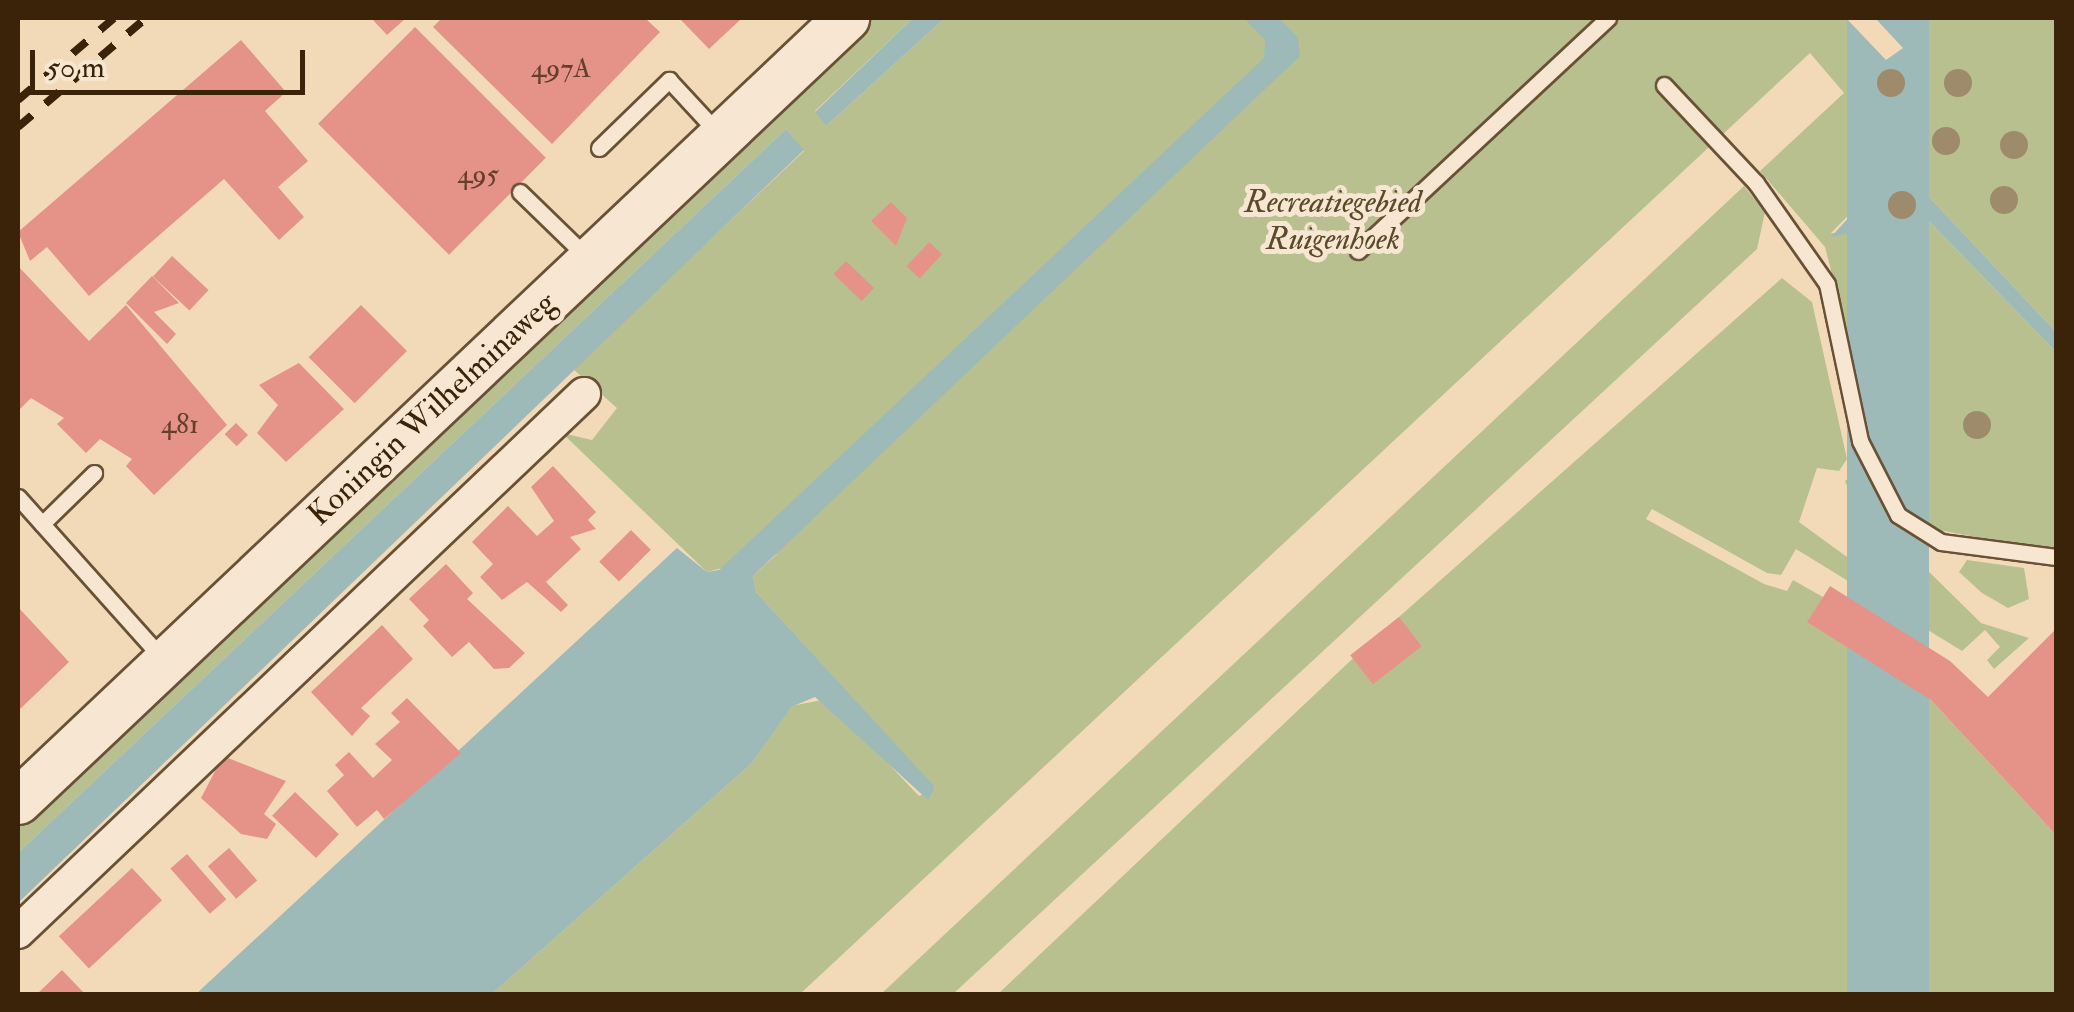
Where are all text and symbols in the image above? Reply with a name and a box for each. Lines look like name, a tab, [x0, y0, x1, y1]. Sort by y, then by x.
scale bar	[35, 30, 310, 92]
text: 50 m	[47, 49, 105, 86]
house number: 497A	[531, 52, 591, 86]
house number: 495	[457, 158, 499, 192]
park label: Recreatiegebied Ruigenhoek	[1244, 184, 1422, 259]
street label: Koningin Wilhelminaweg	[300, 284, 564, 534]
house number: 481	[161, 408, 199, 442]

